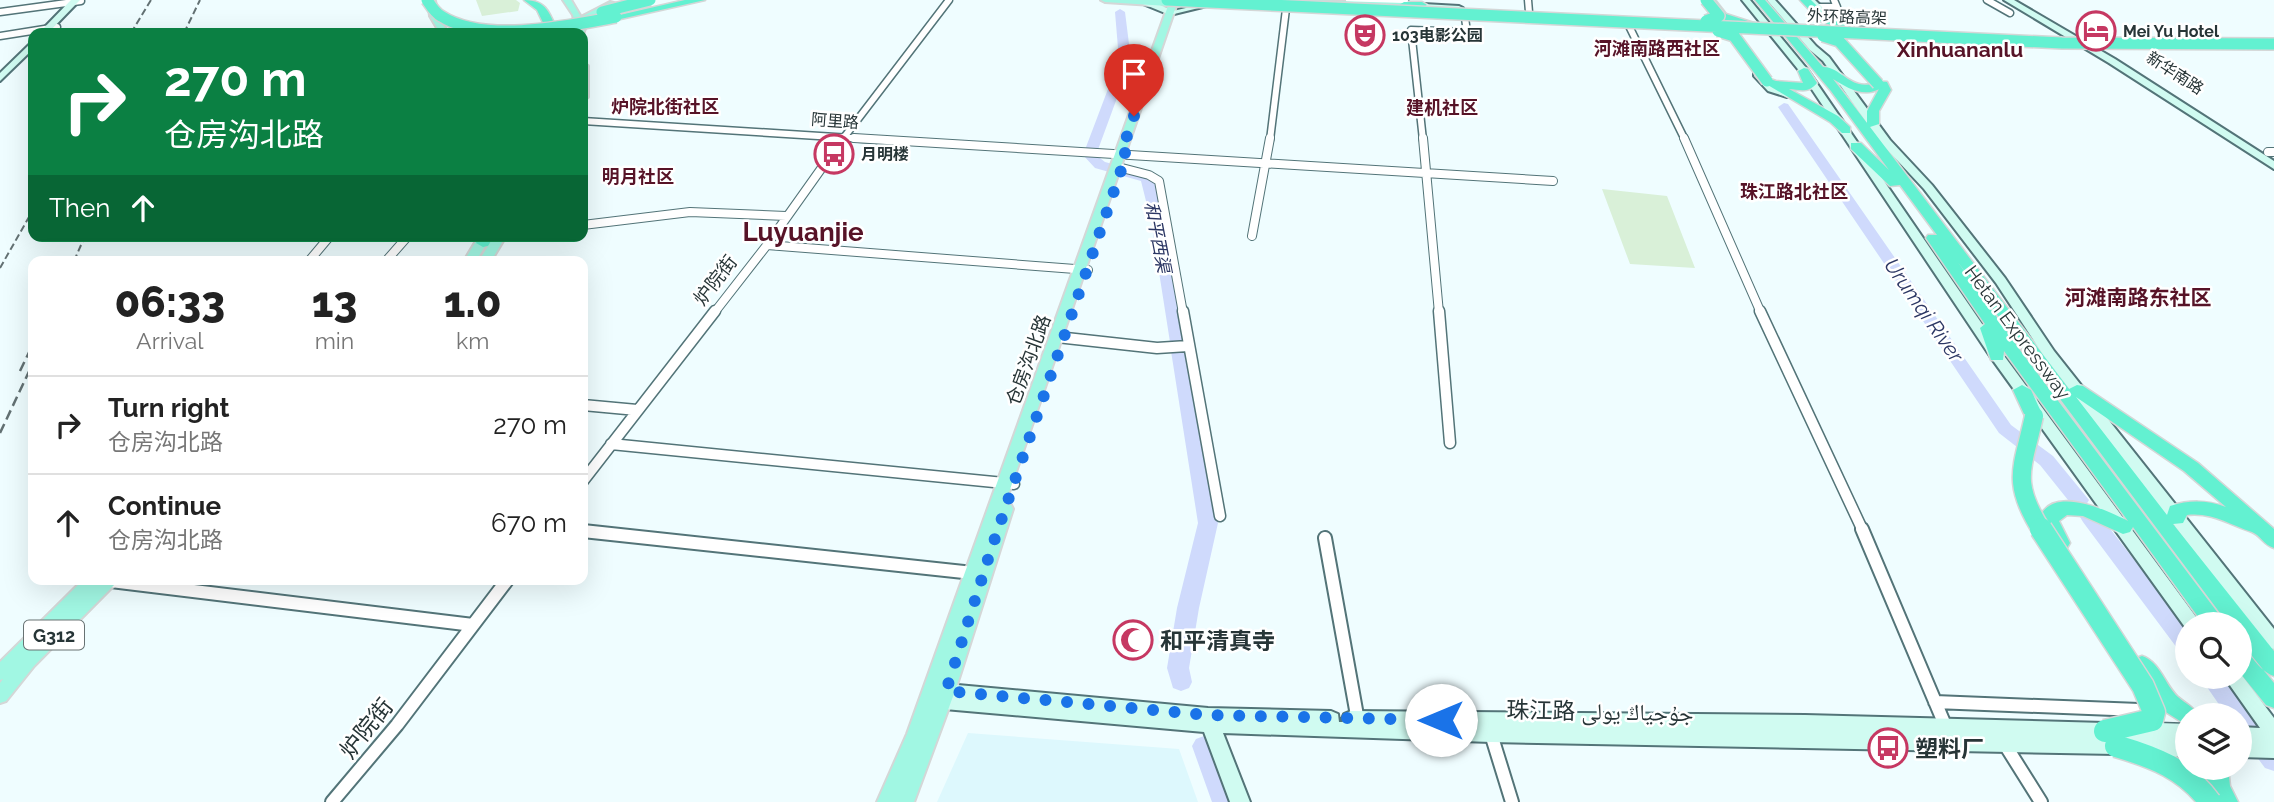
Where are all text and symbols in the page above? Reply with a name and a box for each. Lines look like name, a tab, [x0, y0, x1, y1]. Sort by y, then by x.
street label: 外环路高架	[1807, 6, 1887, 28]
hotel icon: Mei Yu Hotel	[2075, 10, 2117, 52]
theatre icon: 103电影公园	[1344, 14, 1386, 56]
place label: Mei Yu Hotel	[2123, 22, 2220, 41]
place label: 103电影公园	[1392, 26, 1483, 45]
district label: Xinhuananlu	[1896, 37, 2023, 62]
district label: 河滩南路西社区	[1594, 38, 1720, 59]
pin	[1104, 44, 1164, 116]
street label: 新华南路	[2143, 48, 2207, 98]
text: 270 m	[164, 50, 307, 107]
icon: arrive	[1115, 55, 1153, 93]
icon: right	[49, 56, 140, 147]
district label: 炉院北街社区	[611, 96, 719, 117]
district label: 建机社区	[1406, 97, 1478, 118]
street label: 阿里路	[810, 110, 860, 132]
text: 仓房沟北路	[164, 116, 324, 153]
bus stop icon: 月明楼	[813, 133, 855, 175]
place label: 月明楼	[861, 145, 909, 164]
district label: 明月社区	[602, 166, 674, 187]
district label: 珠江路北社区	[1740, 181, 1848, 202]
icon: ahead	[124, 189, 162, 227]
text: Then	[49, 193, 110, 223]
water label: 和平西渠	[1141, 200, 1176, 277]
district label: Luyuanjie	[742, 217, 864, 247]
street label: 炉院街	[689, 251, 741, 309]
water label: Urumqi River	[1879, 253, 1969, 367]
street label: Hetan Expressway	[1961, 261, 2075, 403]
text: 06:33	[115, 278, 225, 327]
text: 13	[312, 278, 357, 327]
text: 1.0	[444, 278, 501, 327]
district label: 河滩南路东社区	[2065, 285, 2212, 310]
street label: 仓房沟北路	[1001, 312, 1055, 408]
text: Arrival	[136, 327, 204, 354]
text: min	[315, 327, 354, 354]
text: km	[456, 327, 489, 354]
text: Turn right	[108, 393, 229, 423]
icon: right	[49, 406, 87, 444]
text: 270 m	[493, 410, 567, 440]
text: 仓房沟北路	[108, 428, 223, 455]
text: Continue	[108, 491, 221, 521]
icon: ahead	[49, 504, 87, 542]
text: 670 m	[491, 508, 567, 538]
text: 仓房沟北路	[108, 526, 223, 553]
map controls	[2175, 612, 2252, 780]
button: search	[2175, 612, 2252, 689]
mosque icon: 和平清真寺	[1112, 619, 1154, 661]
road number: G312	[24, 620, 84, 650]
place label: 和平清真寺	[1160, 627, 1275, 654]
position arrow	[1404, 683, 1478, 757]
street label: 炉院街	[334, 693, 398, 763]
street label: 珠江路 جۇجياڭ يولى	[1506, 696, 1694, 727]
button: layers	[2175, 703, 2252, 780]
bus stop icon: 塑料厂	[1867, 727, 1909, 769]
place label: 塑料厂	[1915, 735, 1984, 762]

